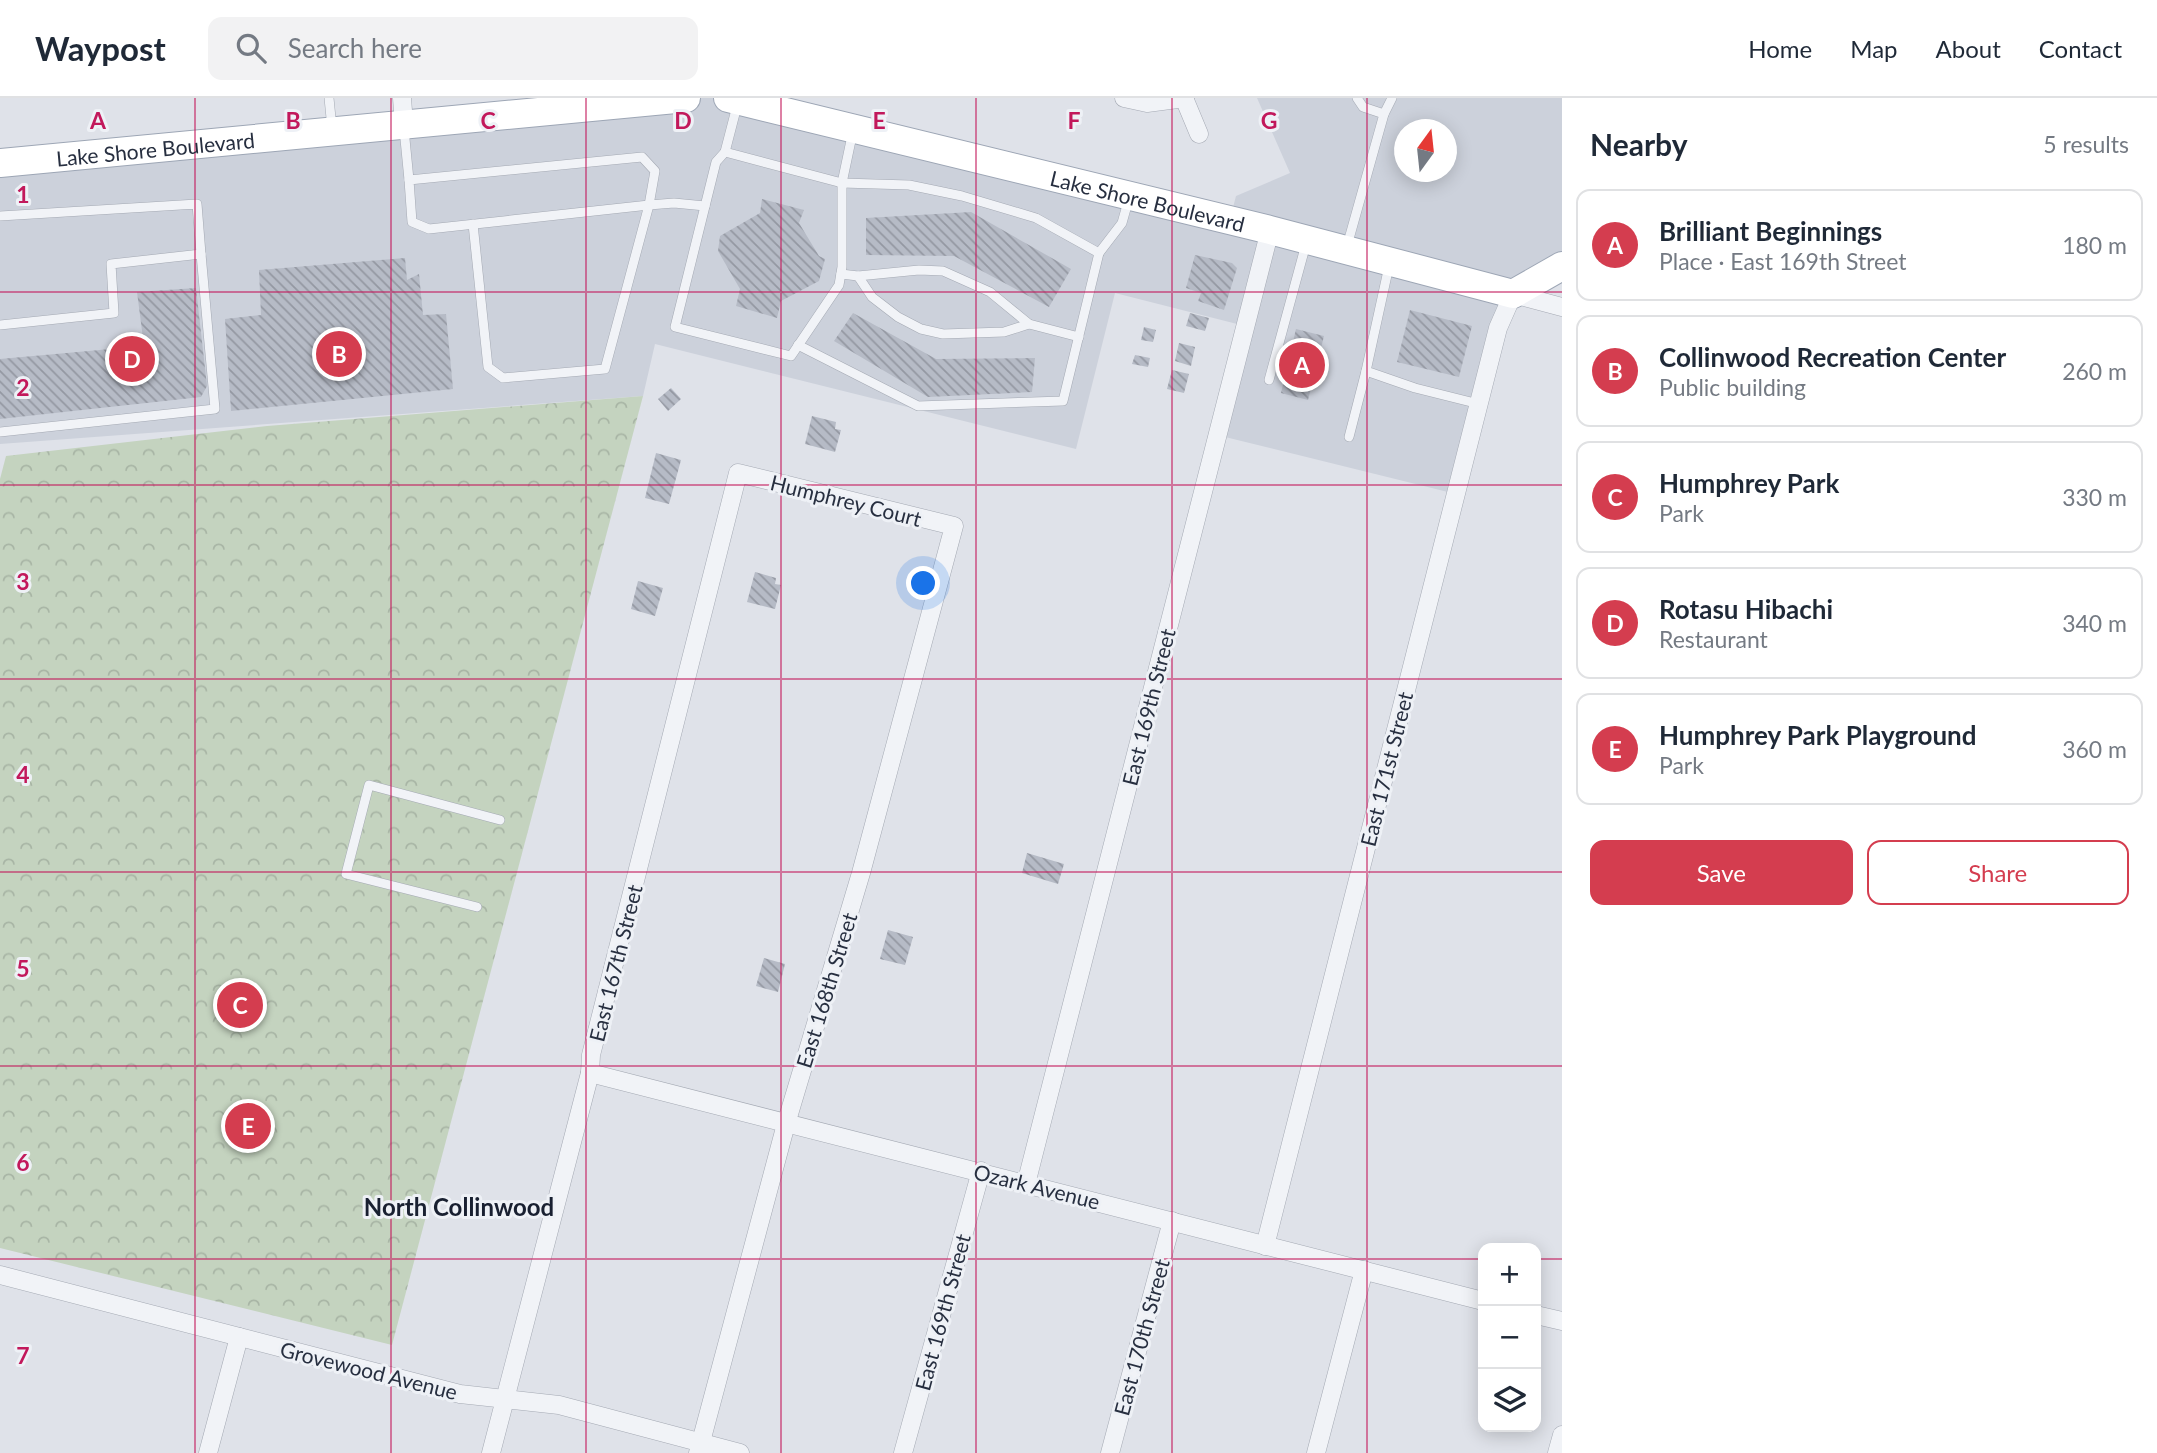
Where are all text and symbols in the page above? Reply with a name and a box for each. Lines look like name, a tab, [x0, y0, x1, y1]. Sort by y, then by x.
search box	[208, 17, 698, 80]
text: Waypost	[35, 28, 166, 68]
icon: search	[232, 29, 270, 67]
text: Search here	[288, 32, 422, 64]
text: Home	[1748, 34, 1812, 63]
text: Map	[1850, 34, 1898, 63]
text: About	[1936, 34, 2001, 63]
text: Contact	[2039, 34, 2122, 63]
text: A	[89, 106, 107, 134]
text: B	[285, 106, 301, 134]
text: C	[480, 106, 496, 134]
text: D	[674, 106, 692, 134]
text: E	[872, 106, 886, 134]
text: F	[1067, 106, 1081, 134]
text: G	[1261, 106, 1277, 134]
north arrow	[1394, 119, 1457, 182]
street label: Lake Shore Boulevard	[55, 126, 256, 170]
text: Nearby	[1590, 126, 1688, 162]
text: 5 results	[2043, 130, 2129, 158]
street label: Lake Shore Boulevard	[1048, 164, 1248, 236]
text: 1	[16, 180, 30, 208]
text: Brilliant Beginnings	[1659, 215, 1882, 247]
text: A	[1607, 231, 1623, 259]
text: 180 m	[2062, 231, 2127, 259]
text: Place · East 169th Street	[1659, 247, 1907, 275]
pin: B	[316, 328, 362, 380]
pin: D	[109, 333, 155, 385]
pin: A	[1279, 339, 1325, 391]
text: Collinwood Recreation Center	[1659, 341, 2006, 373]
text: B	[1607, 357, 1623, 385]
text: 260 m	[2062, 357, 2127, 385]
text: 2	[16, 373, 30, 401]
text: Public building	[1659, 373, 1806, 401]
text: Humphrey Park	[1659, 467, 1839, 499]
street label: Humphrey Court	[768, 469, 924, 531]
text: C	[1607, 483, 1623, 511]
text: 330 m	[2062, 483, 2127, 511]
text: Park	[1659, 499, 1704, 527]
your location	[906, 566, 940, 600]
text: 3	[16, 567, 30, 595]
text: Rotasu Hibachi	[1659, 593, 1833, 625]
text: D	[1606, 609, 1624, 637]
text: 340 m	[2062, 609, 2127, 637]
street label: East 169th Street	[1116, 625, 1180, 788]
text: Restaurant	[1659, 625, 1768, 653]
street label: East 171st Street	[1355, 689, 1417, 849]
text: Humphrey Park Playground	[1659, 719, 1976, 751]
text: E	[1608, 735, 1622, 763]
text: 360 m	[2062, 735, 2127, 763]
text: Park	[1659, 751, 1704, 779]
text: 4	[16, 760, 30, 788]
button: Save	[1590, 840, 1853, 905]
button: Share	[1867, 840, 2129, 905]
street label: East 167th Street	[583, 881, 647, 1044]
street label: East 168th Street	[791, 909, 862, 1071]
text: 5	[16, 954, 30, 982]
pin: C	[217, 979, 263, 1031]
pin: E	[225, 1100, 271, 1152]
text: 6	[16, 1148, 30, 1176]
street label: Ozark Avenue	[971, 1158, 1103, 1214]
district label: North Collinwood	[364, 1192, 554, 1221]
street label: East 169th Street	[909, 1231, 975, 1393]
map controls	[1478, 1243, 1541, 1432]
button: +	[1478, 1243, 1541, 1306]
street label: East 170th Street	[1108, 1256, 1174, 1418]
button: −	[1478, 1306, 1541, 1369]
street label: Grovewood Avenue	[278, 1336, 460, 1404]
text: 7	[16, 1341, 30, 1369]
button: layers	[1478, 1369, 1541, 1432]

